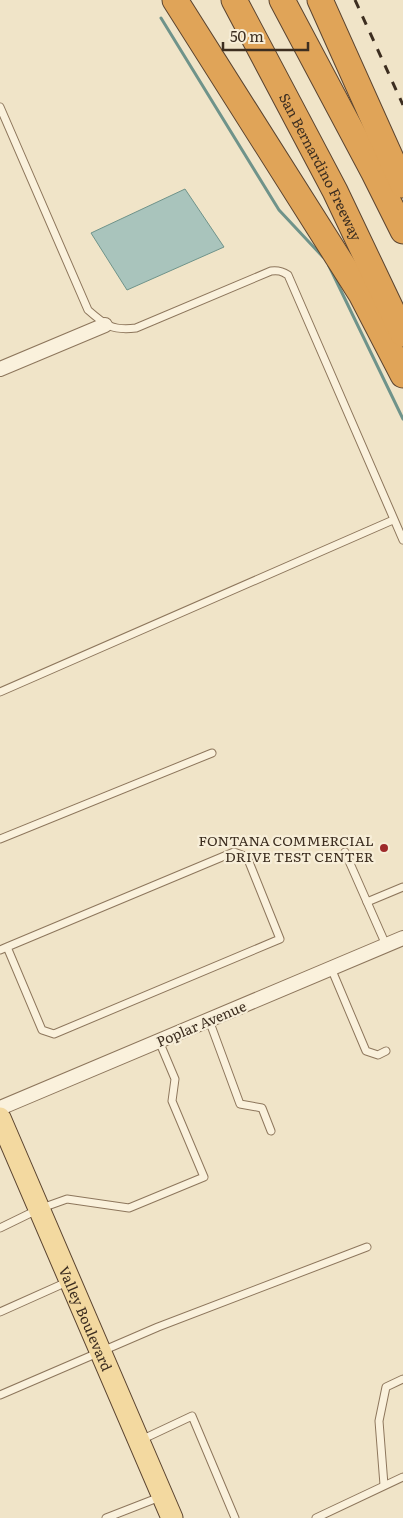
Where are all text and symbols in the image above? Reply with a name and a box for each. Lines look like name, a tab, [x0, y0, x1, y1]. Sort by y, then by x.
scale bar	[223, 20, 308, 52]
text: 50 m	[230, 24, 264, 47]
street label: San Bernardino Freeway	[275, 89, 367, 245]
place label: FONTANA COMMERCIAL DRIVE TEST CENTER	[199, 830, 374, 866]
marker: FONTANA COMMERCIAL DRIVE TEST CENTER	[378, 842, 390, 854]
street label: Poplar Avenue	[153, 995, 249, 1051]
street label: Valley Boulevard	[55, 1263, 118, 1374]

